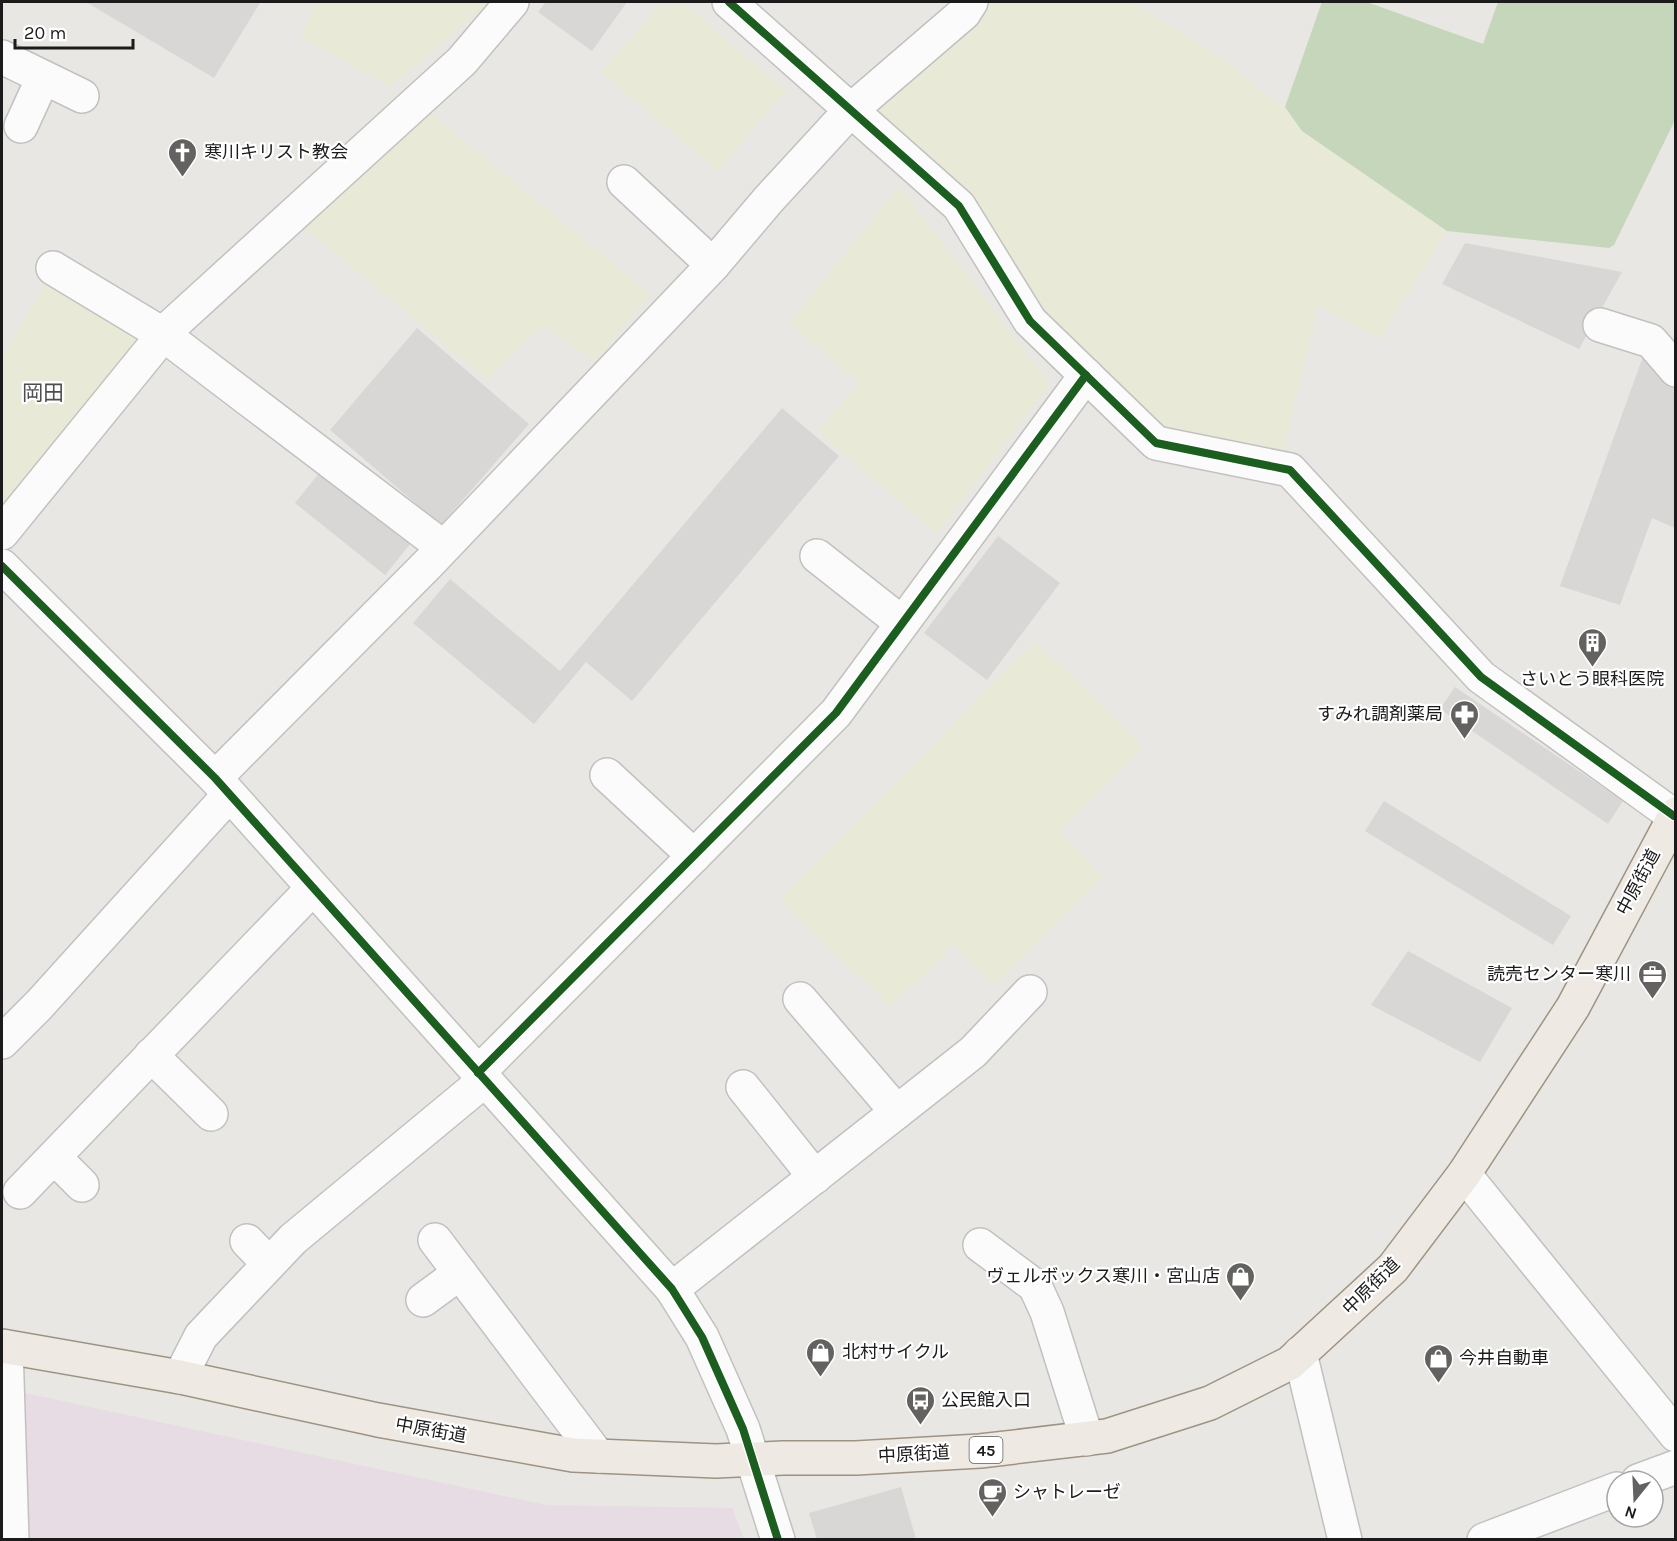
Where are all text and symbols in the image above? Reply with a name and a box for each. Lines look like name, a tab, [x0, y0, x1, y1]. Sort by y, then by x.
scale bar	[15, 12, 134, 50]
text: 20 m	[24, 22, 66, 44]
church icon: 寒川キリスト教会	[167, 136, 199, 178]
place label: 寒川キリスト教会	[204, 141, 348, 163]
district label: 岡田	[22, 381, 64, 405]
building icon: さいとう眼科医院	[1576, 626, 1608, 668]
place label: さいとう眼科医院	[1520, 668, 1664, 690]
pharmacy icon: すみれ調剤薬局	[1448, 698, 1480, 740]
place label: すみれ調剤薬局	[1317, 703, 1443, 725]
street label: 中原街道	[1611, 845, 1665, 919]
office icon: 読売センター寒川	[1636, 958, 1668, 1000]
place label: 読売センター寒川	[1487, 963, 1631, 985]
street label: 中原街道	[1338, 1253, 1404, 1319]
shop icon: ヴェルボックス寒川・宮山店	[1225, 1260, 1257, 1302]
place label: ヴェルボックス寒川・宮山店	[987, 1265, 1220, 1287]
shop icon: 北村サイクル	[805, 1336, 837, 1378]
place label: 北村サイクル	[842, 1341, 949, 1363]
shop icon: 今井自動車	[1422, 1342, 1454, 1384]
place label: 今井自動車	[1459, 1347, 1549, 1369]
bus stop icon: 公民館入口	[904, 1384, 936, 1426]
place label: 公民館入口	[941, 1389, 1031, 1411]
street label: 中原街道	[394, 1413, 468, 1447]
road number: 45	[970, 1437, 1002, 1463]
street label: 中原街道	[877, 1441, 951, 1467]
north arrow	[1605, 1469, 1665, 1529]
cafe icon: シャトレーゼ	[976, 1476, 1008, 1518]
place label: シャトレーゼ	[1013, 1481, 1121, 1503]
text: N	[1622, 1502, 1639, 1524]

